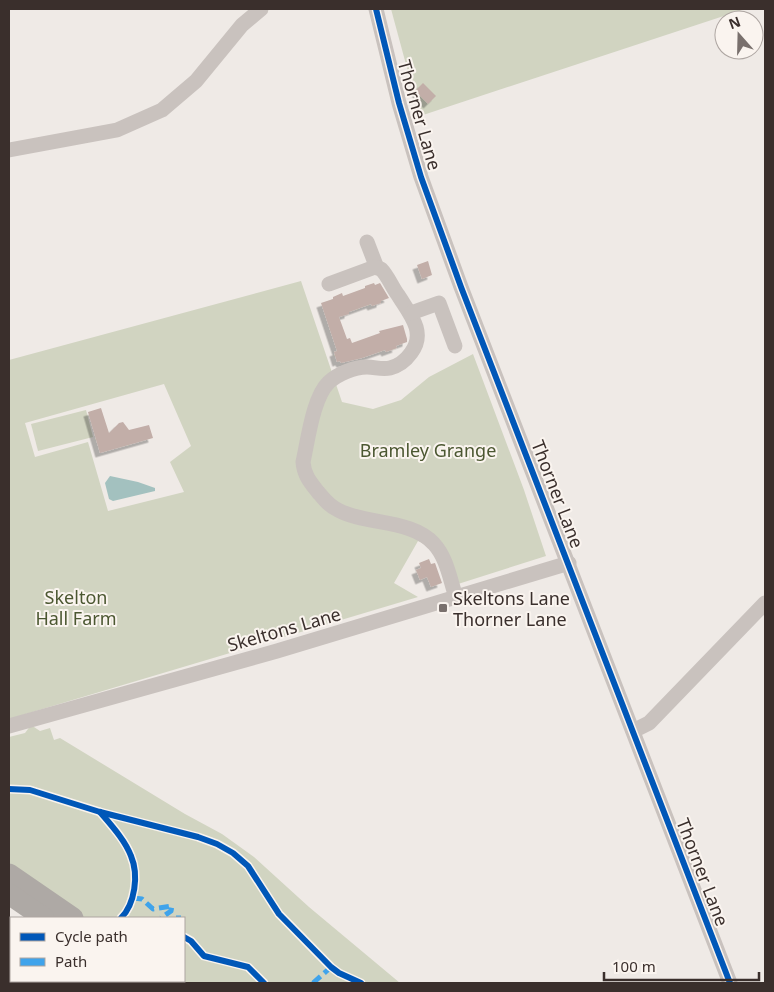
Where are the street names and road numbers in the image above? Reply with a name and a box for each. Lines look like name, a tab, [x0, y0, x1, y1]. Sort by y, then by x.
street label: Thorner Lane	[393, 57, 447, 173]
street label: Thorner Lane	[526, 437, 590, 551]
street label: Skeltons Lane	[224, 601, 344, 657]
street label: Thorner Lane	[671, 815, 735, 929]

